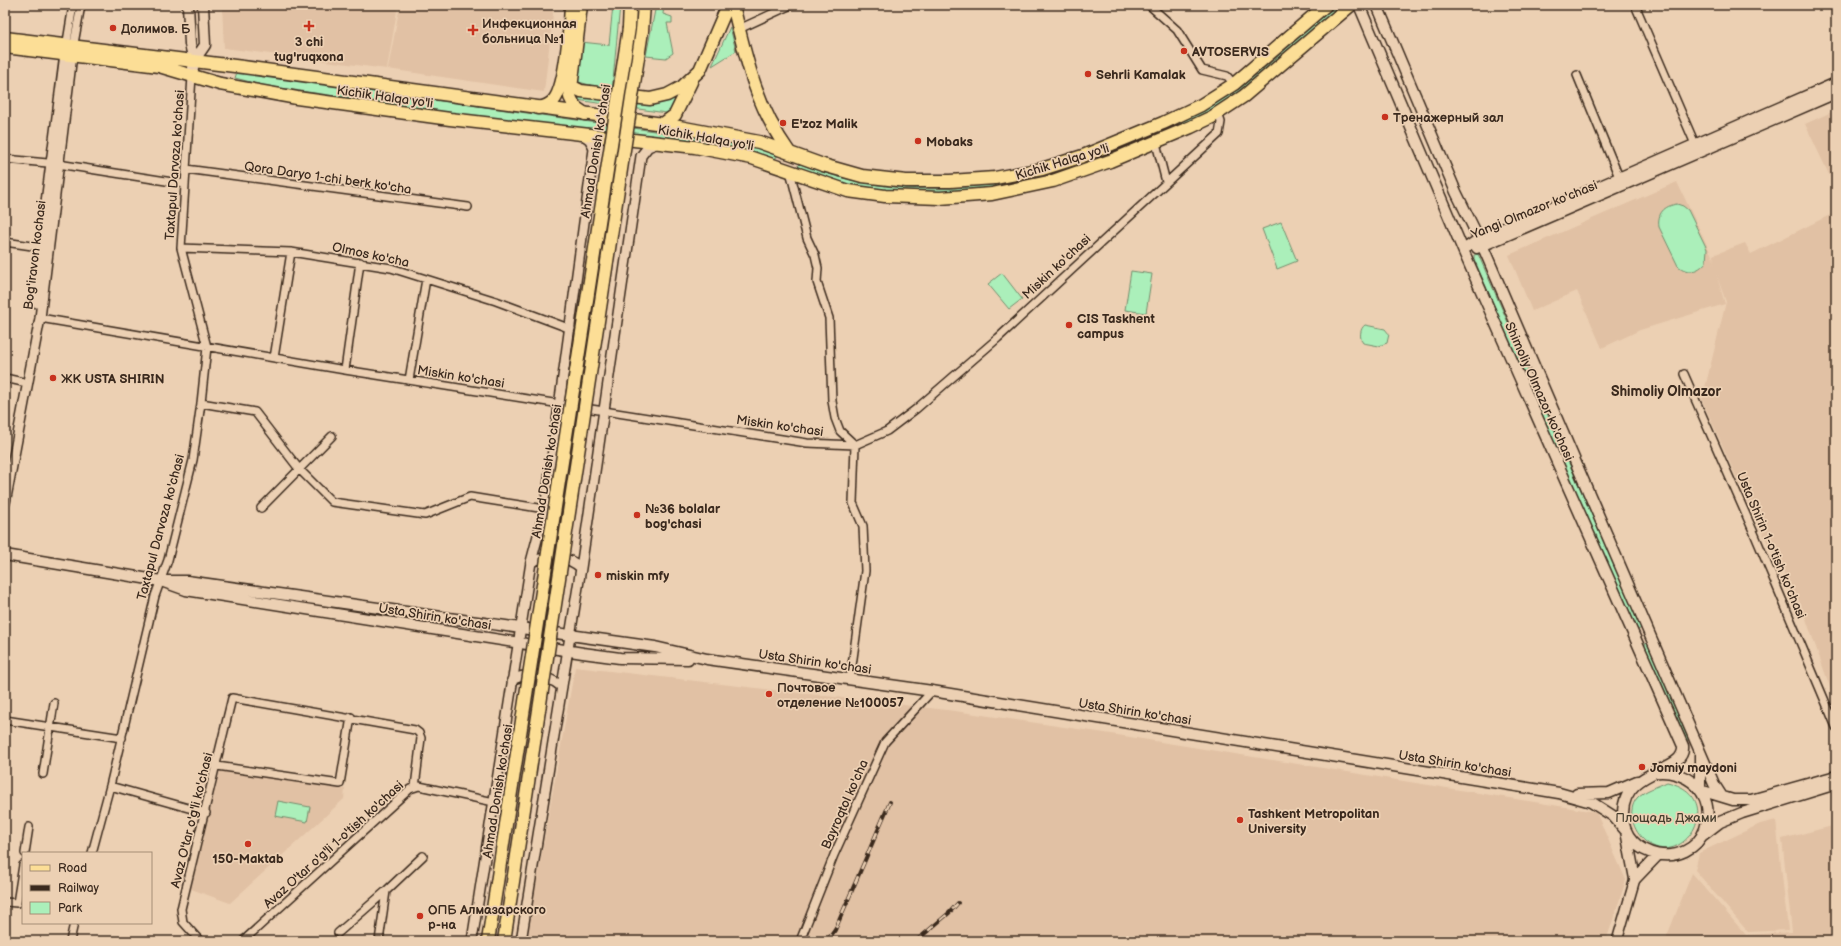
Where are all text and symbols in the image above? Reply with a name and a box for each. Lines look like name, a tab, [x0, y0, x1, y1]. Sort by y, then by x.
place label: Инфекционная больница №1	[482, 16, 577, 47]
marker: 3 chi tug'ruqxona	[303, 20, 315, 32]
place label: Долимов. Б	[121, 21, 191, 37]
marker: Долимов. Б	[108, 23, 118, 33]
marker: Инфекционная больница №1	[467, 24, 479, 36]
place label: 3 chi tug'ruqxona	[273, 34, 344, 65]
place label: AVTOSERVIS	[1191, 44, 1269, 60]
marker: AVTOSERVIS	[1179, 46, 1189, 56]
place label: Sehrli Kamalak	[1096, 67, 1186, 83]
marker: Sehrli Kamalak	[1083, 69, 1093, 79]
street label: Kichik Halqa yo'li	[336, 82, 434, 112]
street label: Ahmad Donish ko'chasi	[577, 83, 614, 219]
street label: Taxtapul Darvoza ko'chasi	[162, 89, 188, 241]
place label: Тренажерный зал	[1393, 110, 1504, 126]
marker: Тренажерный зал	[1380, 112, 1390, 122]
place label: E'zoz Malik	[791, 116, 858, 132]
marker: E'zoz Malik	[778, 118, 788, 128]
street label: Kichik Halqa yo'li	[657, 122, 755, 154]
place label: Mobaks	[926, 134, 973, 150]
marker: Mobaks	[913, 136, 923, 146]
street label: Kichik Halqa yo'li	[1013, 140, 1111, 184]
street label: Qora Daryo 1-chi berk ko'cha	[243, 158, 413, 198]
street label: Yangi Olmazor ko'chasi	[1468, 177, 1600, 243]
street label: Bog'iravon kochasi	[20, 199, 50, 311]
street label: Miskin ko'chasi	[1019, 231, 1094, 303]
street label: Olmos ko'cha	[331, 239, 411, 271]
place label: CIS Taskhent campus	[1077, 311, 1156, 342]
marker: CIS Taskhent campus	[1064, 320, 1074, 330]
street label: Shimoliy Olmazor ko'chasi	[1501, 320, 1577, 463]
street label: Miskin ko'chasi	[416, 362, 506, 392]
place label: ЖК USTA SHIRIN	[61, 371, 165, 387]
marker: ЖК USTA SHIRIN	[48, 373, 58, 383]
district label: Shimoliy Olmazor	[1611, 383, 1721, 400]
street label: Ahmad Donish ko'chasi	[528, 403, 565, 539]
street label: Miskin ko'chasi	[735, 412, 825, 440]
street label: Taxtapul Darvoza ko'chasi	[134, 452, 188, 602]
street label: Usta Shirin 1-o'tish ko'chasi	[1733, 470, 1809, 621]
place label: №36 bolalar bog'chasi	[645, 501, 721, 532]
marker: №36 bolalar bog'chasi	[632, 510, 642, 520]
place label: miskin mfy	[606, 568, 669, 584]
marker: miskin mfy	[593, 570, 603, 580]
street label: Usta Shirin ko'chasi	[377, 600, 492, 634]
street label: Usta Shirin ko'chasi	[757, 646, 872, 678]
place label: Почтовое отделение №100057	[777, 680, 904, 711]
marker: Почтовое отделение №100057	[764, 689, 774, 699]
street label: Usta Shirin ko'chasi	[1077, 695, 1192, 729]
street label: Ahmad Donish ko'chasi	[479, 723, 516, 859]
street label: Usta Shirin ko'chasi	[1397, 747, 1512, 781]
street label: Avaz O'tar o'g'li ko'chasi	[167, 751, 217, 890]
street label: Bayroqtol ko'cha	[818, 757, 872, 852]
place label: Jomiy maydoni	[1650, 760, 1737, 776]
marker: Jomiy maydoni	[1637, 762, 1647, 772]
street label: Avaz O'tar o'g'li 1-o'tish ko'chasi	[260, 778, 407, 912]
place label: Tashkent Metropolitan University	[1248, 806, 1380, 837]
park label: Площадь Джами	[1615, 810, 1717, 826]
marker: Tashkent Metropolitan University	[1235, 815, 1245, 825]
marker: 150-Maktab	[243, 839, 253, 849]
place label: 150-Maktab	[212, 851, 284, 867]
legend	[22, 852, 152, 924]
text: Road	[58, 861, 87, 876]
text: Railway	[58, 881, 100, 896]
text: Park	[58, 901, 82, 916]
place label: ОПБ Алмазарского р-на	[428, 902, 546, 933]
marker: ОПБ Алмазарского р-на	[415, 911, 425, 921]

